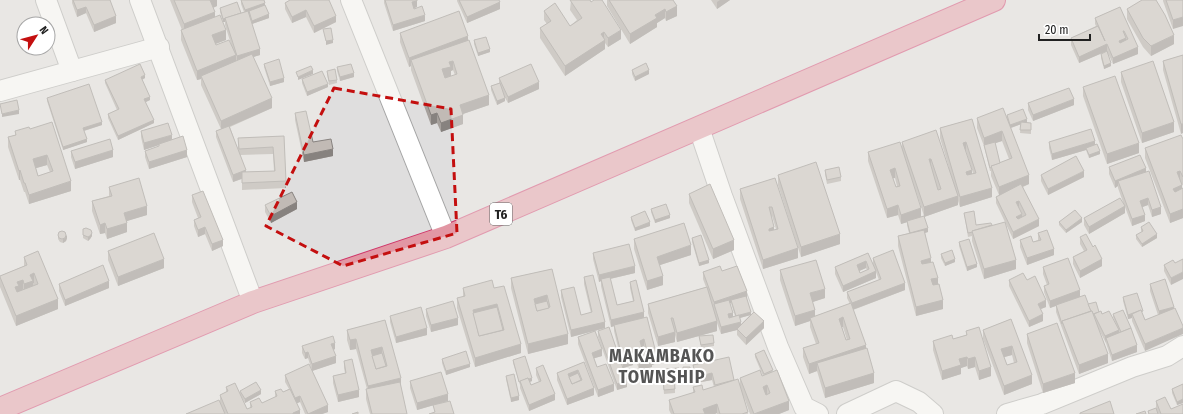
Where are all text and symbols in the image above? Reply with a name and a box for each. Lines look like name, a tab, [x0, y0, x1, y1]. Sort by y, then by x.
north arrow	[16, 16, 56, 56]
scale bar	[1039, 16, 1090, 42]
text: 20 m	[1045, 23, 1069, 37]
text: N	[36, 24, 51, 37]
road number: T6	[490, 203, 512, 225]
district label: MAKAMBAKO TOWNSHIP	[609, 345, 715, 388]

